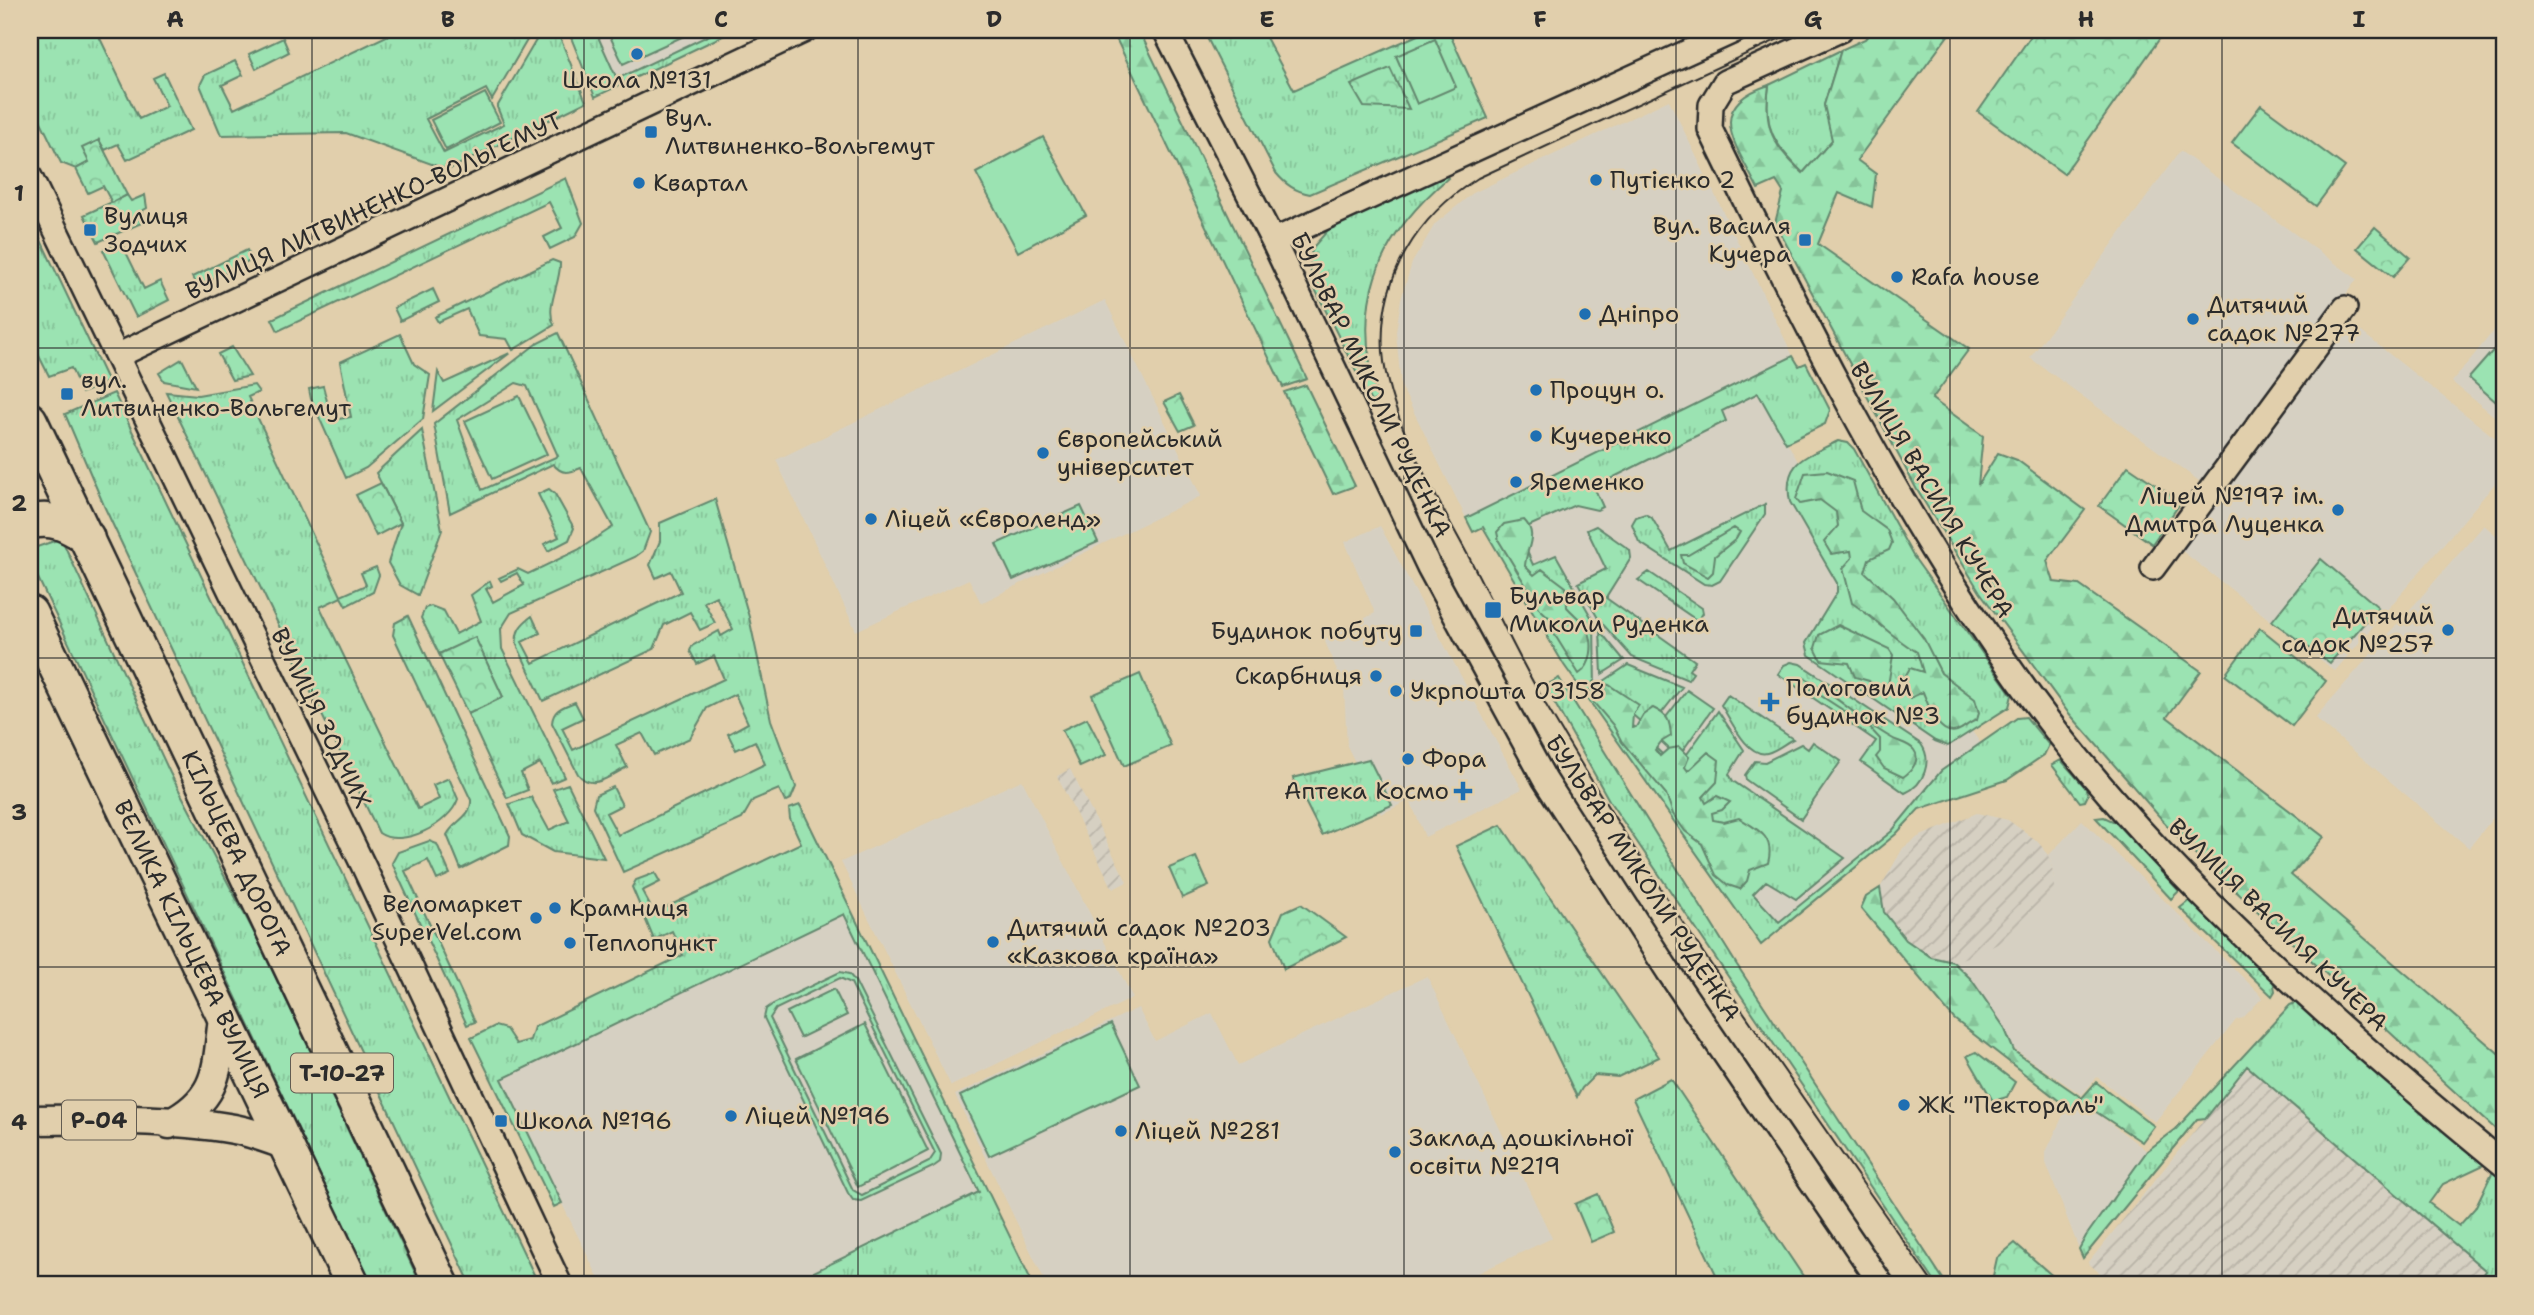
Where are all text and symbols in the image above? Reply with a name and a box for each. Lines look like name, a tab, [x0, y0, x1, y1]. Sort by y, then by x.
text: A	[166, 4, 184, 34]
text: B	[441, 4, 455, 34]
text: C	[714, 4, 728, 34]
text: D	[986, 4, 1002, 34]
text: E	[1259, 4, 1275, 34]
text: F	[1533, 4, 1547, 34]
text: G	[1804, 4, 1823, 34]
text: H	[2078, 4, 2094, 34]
text: I	[2353, 4, 2366, 34]
marker: Школа №131	[629, 46, 645, 62]
place label: Школа №131	[562, 64, 712, 96]
place label: Вул. Литвиненко-Вольгемут	[665, 102, 936, 162]
street label: ВУЛИЦЯ ЛИТВИНЕНКО-ВОЛЬГЕМУТ	[181, 104, 568, 308]
marker: Вул. Литвиненко-Вольгемут	[643, 124, 659, 140]
place label: Путієнко 2	[1610, 164, 1736, 196]
place label: Квартал	[653, 167, 748, 199]
marker: Путієнко 2	[1588, 172, 1604, 188]
marker: Квартал	[631, 175, 647, 191]
text: 1	[14, 178, 24, 208]
place label: Вулиця Зодчих	[104, 200, 189, 260]
place label: Вул. Василя Кучера	[1653, 210, 1791, 270]
marker: Вулиця Зодчих	[82, 222, 98, 238]
street label: БУЛЬВАР МИКОЛИ РУДЕНКА	[1283, 227, 1459, 543]
marker: Вул. Василя Кучера	[1797, 232, 1813, 248]
place label: Rafa house	[1911, 261, 2040, 293]
marker: Rafa house	[1889, 269, 1905, 285]
place label: Дитячий садок №277	[2207, 289, 2360, 349]
place label: Дніпро	[1599, 298, 1679, 330]
marker: Дніпро	[1577, 306, 1593, 322]
marker: Дитячий садок №277	[2185, 311, 2201, 327]
street label: ВУЛИЦЯ ВАСИЛЯ КУЧЕРА	[1843, 356, 2021, 624]
place label: вул. Литвиненко-Вольгемут	[81, 364, 352, 424]
place label: Процун о.	[1550, 374, 1664, 406]
marker: Процун о.	[1528, 382, 1544, 398]
marker: вул. Литвиненко-Вольгемут	[59, 386, 75, 402]
place label: Кучеренко	[1550, 420, 1672, 452]
place label: Європейський університет	[1057, 423, 1223, 483]
marker: Кучеренко	[1528, 428, 1544, 444]
marker: Європейський університет	[1035, 445, 1051, 461]
place label: Яременко	[1530, 466, 1645, 498]
marker: Яременко	[1508, 474, 1524, 490]
place label: Ліцей №197 ім. Дмитра Луценка	[2125, 480, 2324, 540]
text: 2	[11, 488, 27, 518]
marker: Ліцей №197 ім. Дмитра Луценка	[2330, 502, 2346, 518]
place label: Ліцей «Євроленд»	[885, 503, 1101, 535]
marker: Ліцей «Євроленд»	[863, 511, 879, 527]
place label: Бульвар Миколи Руденка	[1509, 580, 1709, 640]
marker: Бульвар Миколи Руденка	[1483, 600, 1503, 620]
place label: Дитячий садок №257	[2281, 600, 2434, 660]
place label: Будинок побуту	[1210, 615, 1402, 647]
street label: ВУЛИЦЯ ЗОДЧИХ	[263, 622, 379, 814]
marker: Дитячий садок №257	[2440, 622, 2456, 638]
marker: Будинок побуту	[1408, 623, 1424, 639]
place label: Скарбниця	[1235, 660, 1362, 692]
marker: Скарбниця	[1368, 668, 1384, 684]
place label: Пологовий будинок №3	[1786, 672, 1940, 732]
place label: Укрпошта 03158	[1410, 675, 1605, 707]
marker: Укрпошта 03158	[1388, 683, 1404, 699]
marker: Пологовий будинок №3	[1760, 692, 1780, 712]
street label: БУЛЬВАР МИКОЛИ РУДЕНКА	[1538, 728, 1748, 1028]
place label: Фора	[1422, 743, 1486, 775]
street label: КІЛЬЦЕВА ДОРОГА	[174, 745, 299, 961]
marker: Фора	[1400, 751, 1416, 767]
place label: Аптека Космо	[1284, 775, 1449, 807]
marker: Аптека Космо	[1455, 783, 1471, 799]
street label: ВЕЛИКА КІЛЬЦЕВА ВУЛИЦЯ	[106, 795, 277, 1104]
text: 3	[11, 797, 27, 827]
street label: ВУЛИЦЯ ВАСИЛЯ КУЧЕРА	[2161, 811, 2395, 1039]
place label: Веломаркет SuperVel.com	[372, 888, 523, 948]
place label: Крамниця	[569, 892, 689, 924]
marker: Крамниця	[547, 900, 563, 916]
marker: Веломаркет SuperVel.com	[528, 910, 544, 926]
place label: Дитячий садок №203 «Казкова країна»	[1007, 912, 1271, 972]
place label: Теплопункт	[584, 927, 718, 959]
marker: Дитячий садок №203 «Казкова країна»	[985, 934, 1001, 950]
marker: Теплопункт	[562, 935, 578, 951]
road number: Т-10-27	[291, 1054, 393, 1092]
place label: ЖК "Пектораль"	[1918, 1089, 2104, 1121]
marker: ЖК "Пектораль"	[1896, 1097, 1912, 1113]
road number: Р-04	[62, 1100, 136, 1140]
place label: Ліцей №196	[745, 1100, 890, 1132]
place label: Школа №196	[515, 1105, 672, 1137]
text: 4	[11, 1107, 27, 1137]
marker: Ліцей №196	[723, 1108, 739, 1124]
marker: Школа №196	[493, 1113, 509, 1129]
place label: Ліцей №281	[1135, 1115, 1280, 1147]
place label: Заклад дошкільної освіти №219	[1409, 1122, 1634, 1182]
marker: Ліцей №281	[1113, 1123, 1129, 1139]
marker: Заклад дошкільної освіти №219	[1387, 1144, 1403, 1160]

